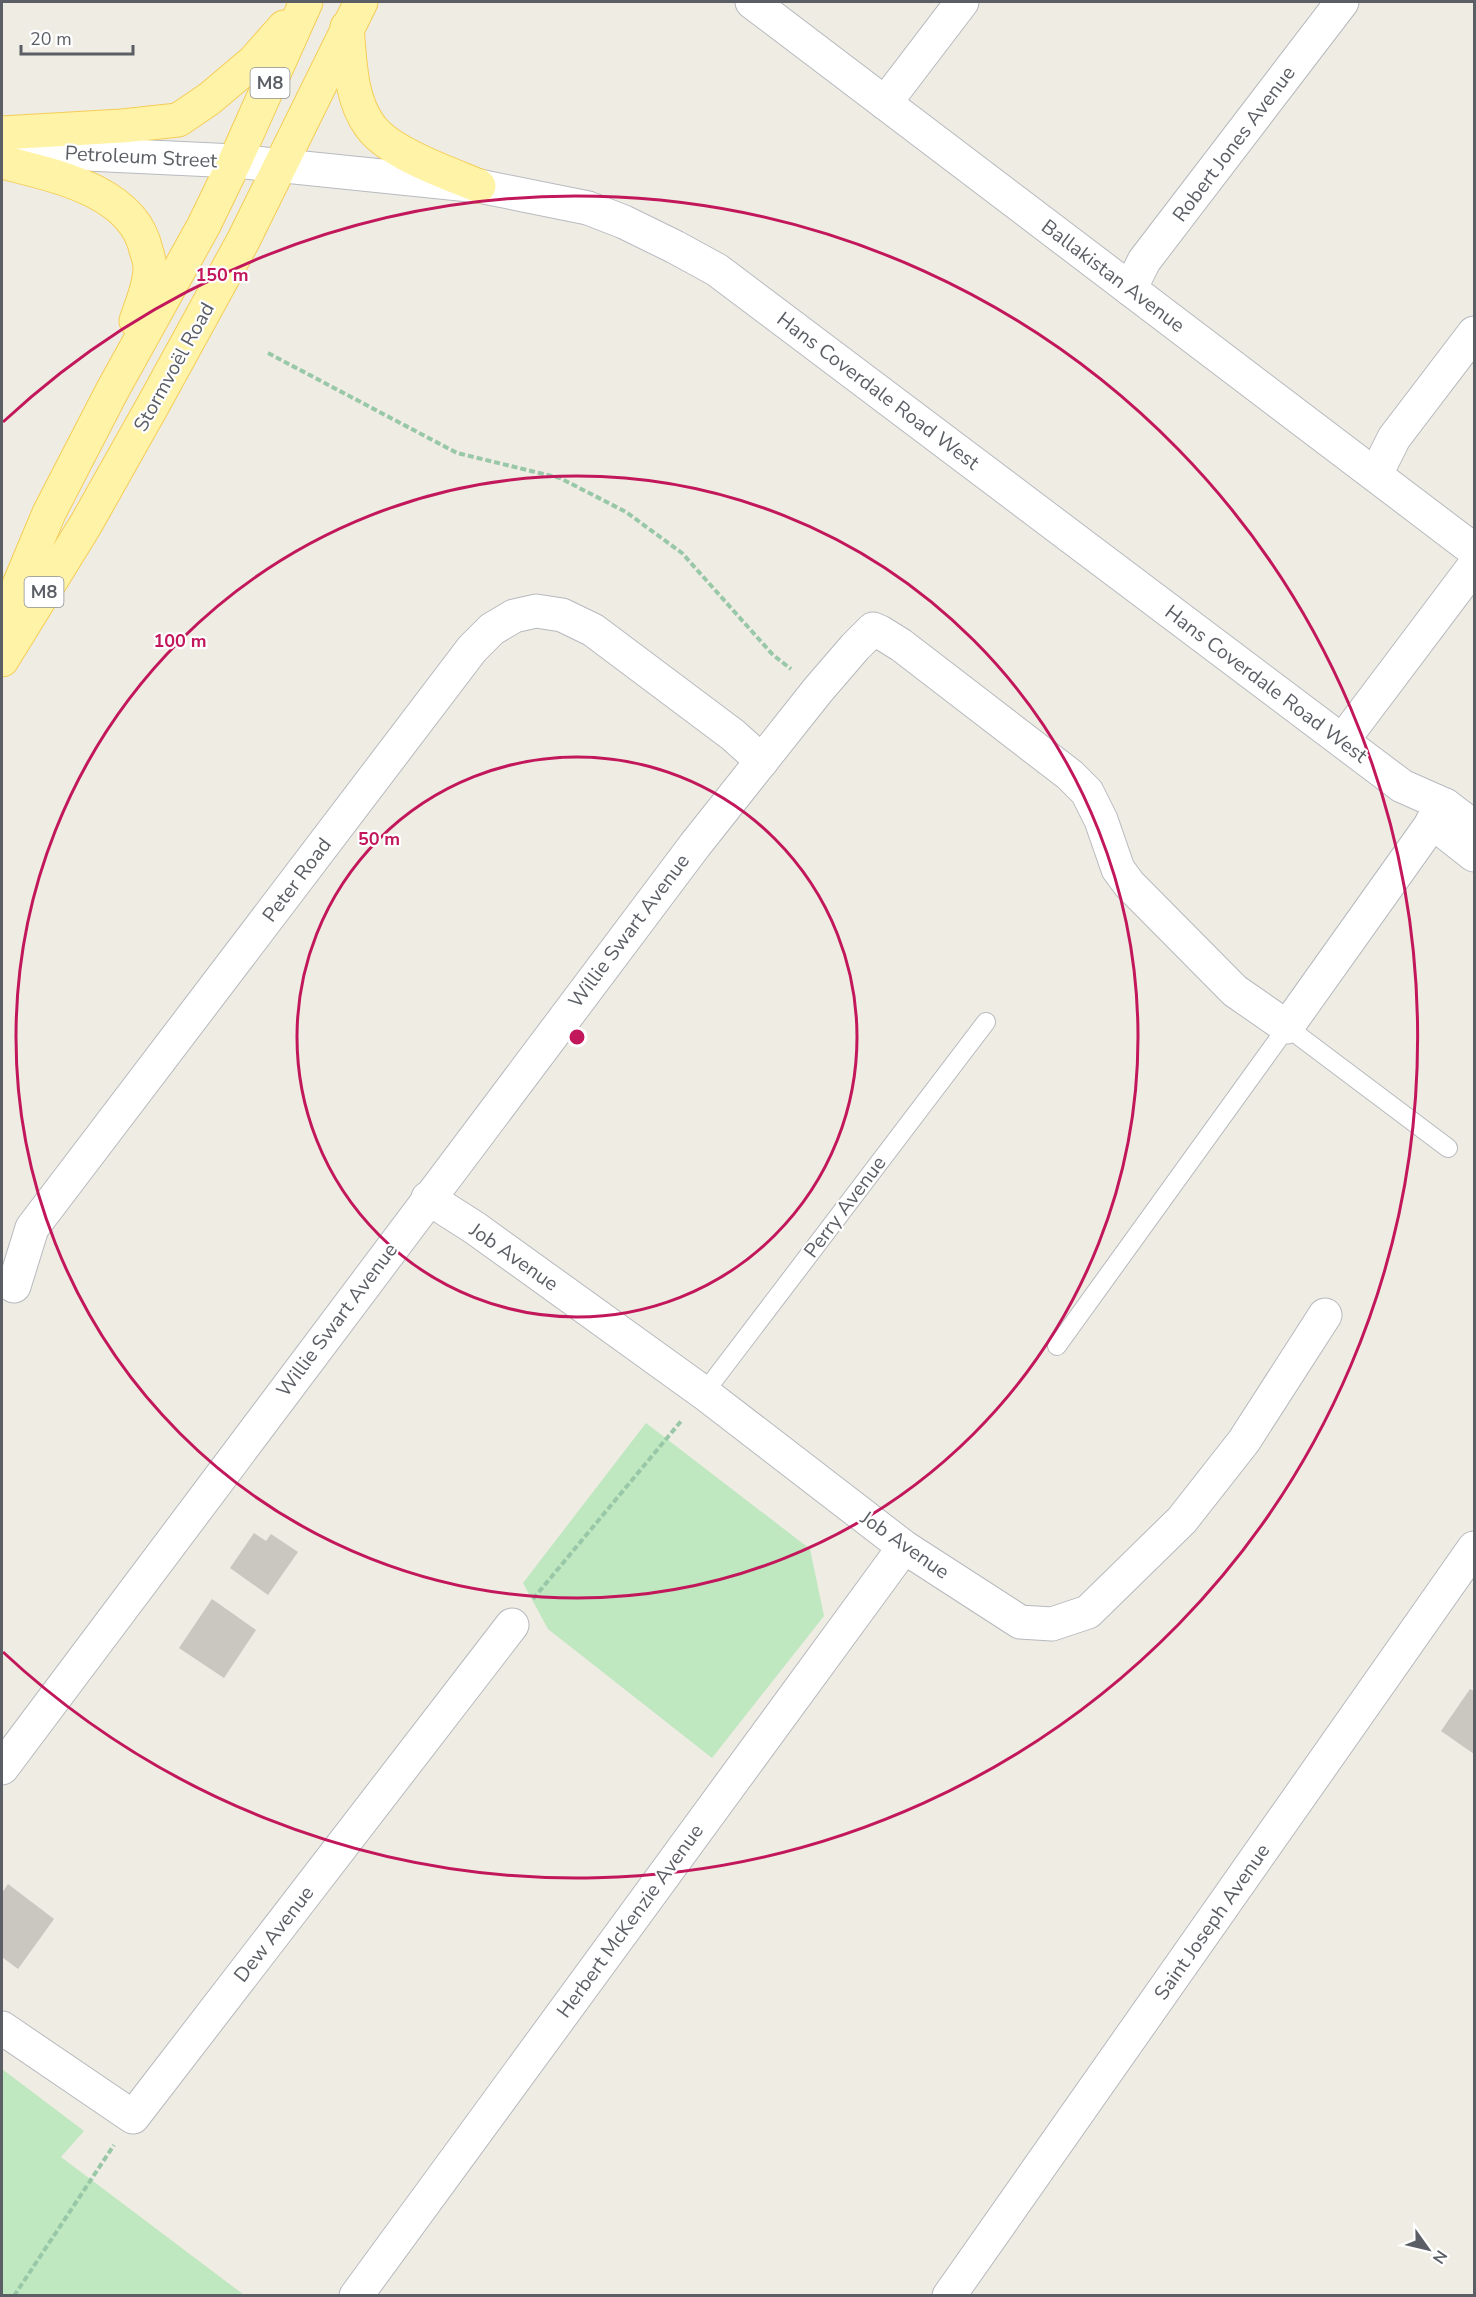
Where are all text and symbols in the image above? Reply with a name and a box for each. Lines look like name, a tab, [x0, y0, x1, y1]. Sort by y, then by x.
scale bar	[21, 18, 134, 56]
text: 20 m	[30, 27, 72, 51]
street label: Robert Jones Avenue	[1166, 60, 1302, 228]
road number: M8	[250, 68, 290, 98]
street label: Petroleum Street	[64, 140, 219, 175]
street label: Ballakistan Avenue	[1036, 213, 1190, 339]
text: 150 m	[195, 263, 249, 287]
street label: Stormvoël Road	[127, 297, 221, 437]
street label: Hans Coverdale Road West	[771, 306, 986, 477]
road number: M8	[24, 577, 63, 607]
street label: Hans Coverdale Road West	[1159, 599, 1374, 770]
text: 100 m	[153, 629, 207, 653]
text: 50 m	[358, 827, 400, 851]
street label: Peter Road	[256, 832, 338, 928]
street label: Willie Swart Avenue	[562, 849, 696, 1013]
centre of rings	[567, 1027, 587, 1047]
street label: Perry Avenue	[798, 1150, 892, 1264]
street label: Job Avenue	[463, 1216, 564, 1297]
street label: Willie Swart Avenue	[270, 1238, 404, 1402]
street label: Job Avenue	[854, 1504, 955, 1585]
street label: Herbert McKenzie Avenue	[550, 1819, 710, 2023]
street label: Saint Joseph Avenue	[1148, 1838, 1276, 2006]
street label: Dew Avenue	[228, 1880, 320, 1988]
north arrow	[1398, 2219, 1458, 2279]
text: N	[1427, 2246, 1452, 2268]

